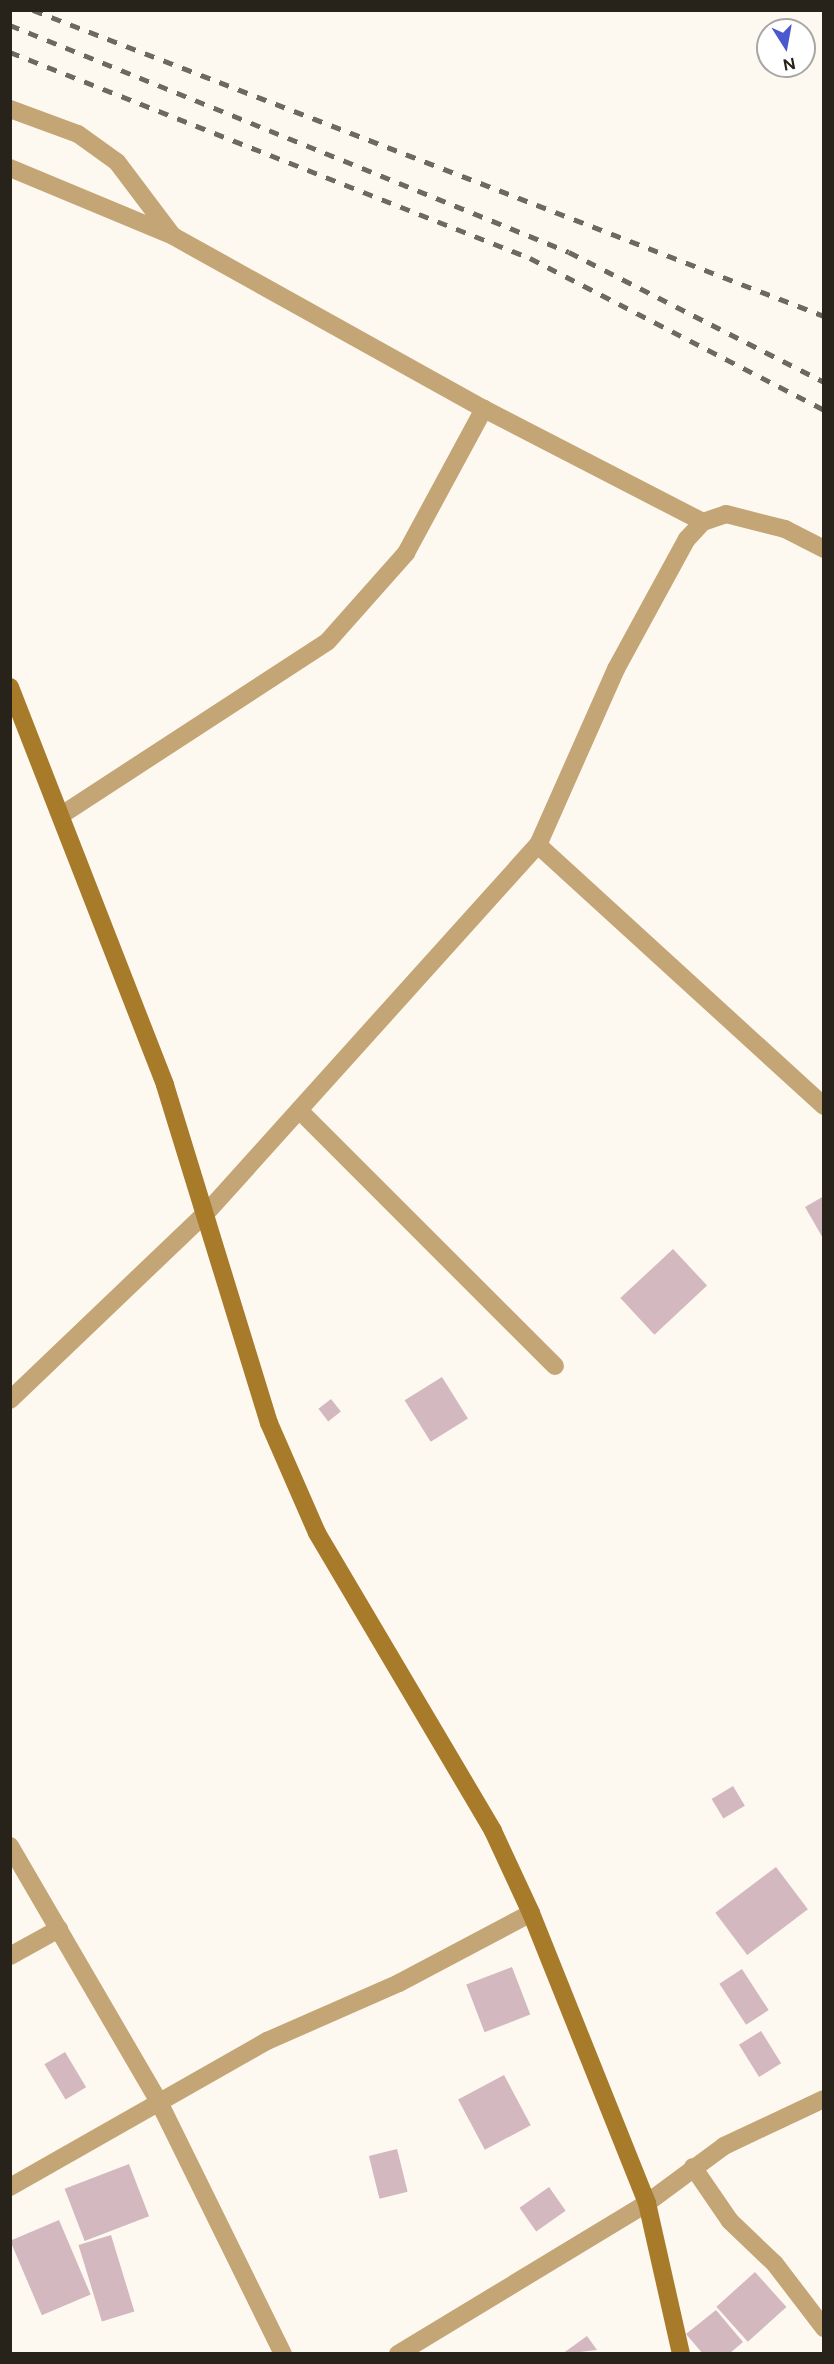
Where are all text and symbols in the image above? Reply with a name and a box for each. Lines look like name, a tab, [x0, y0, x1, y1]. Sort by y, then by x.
north arrow	[756, 18, 816, 78]
text: N	[781, 54, 797, 75]

